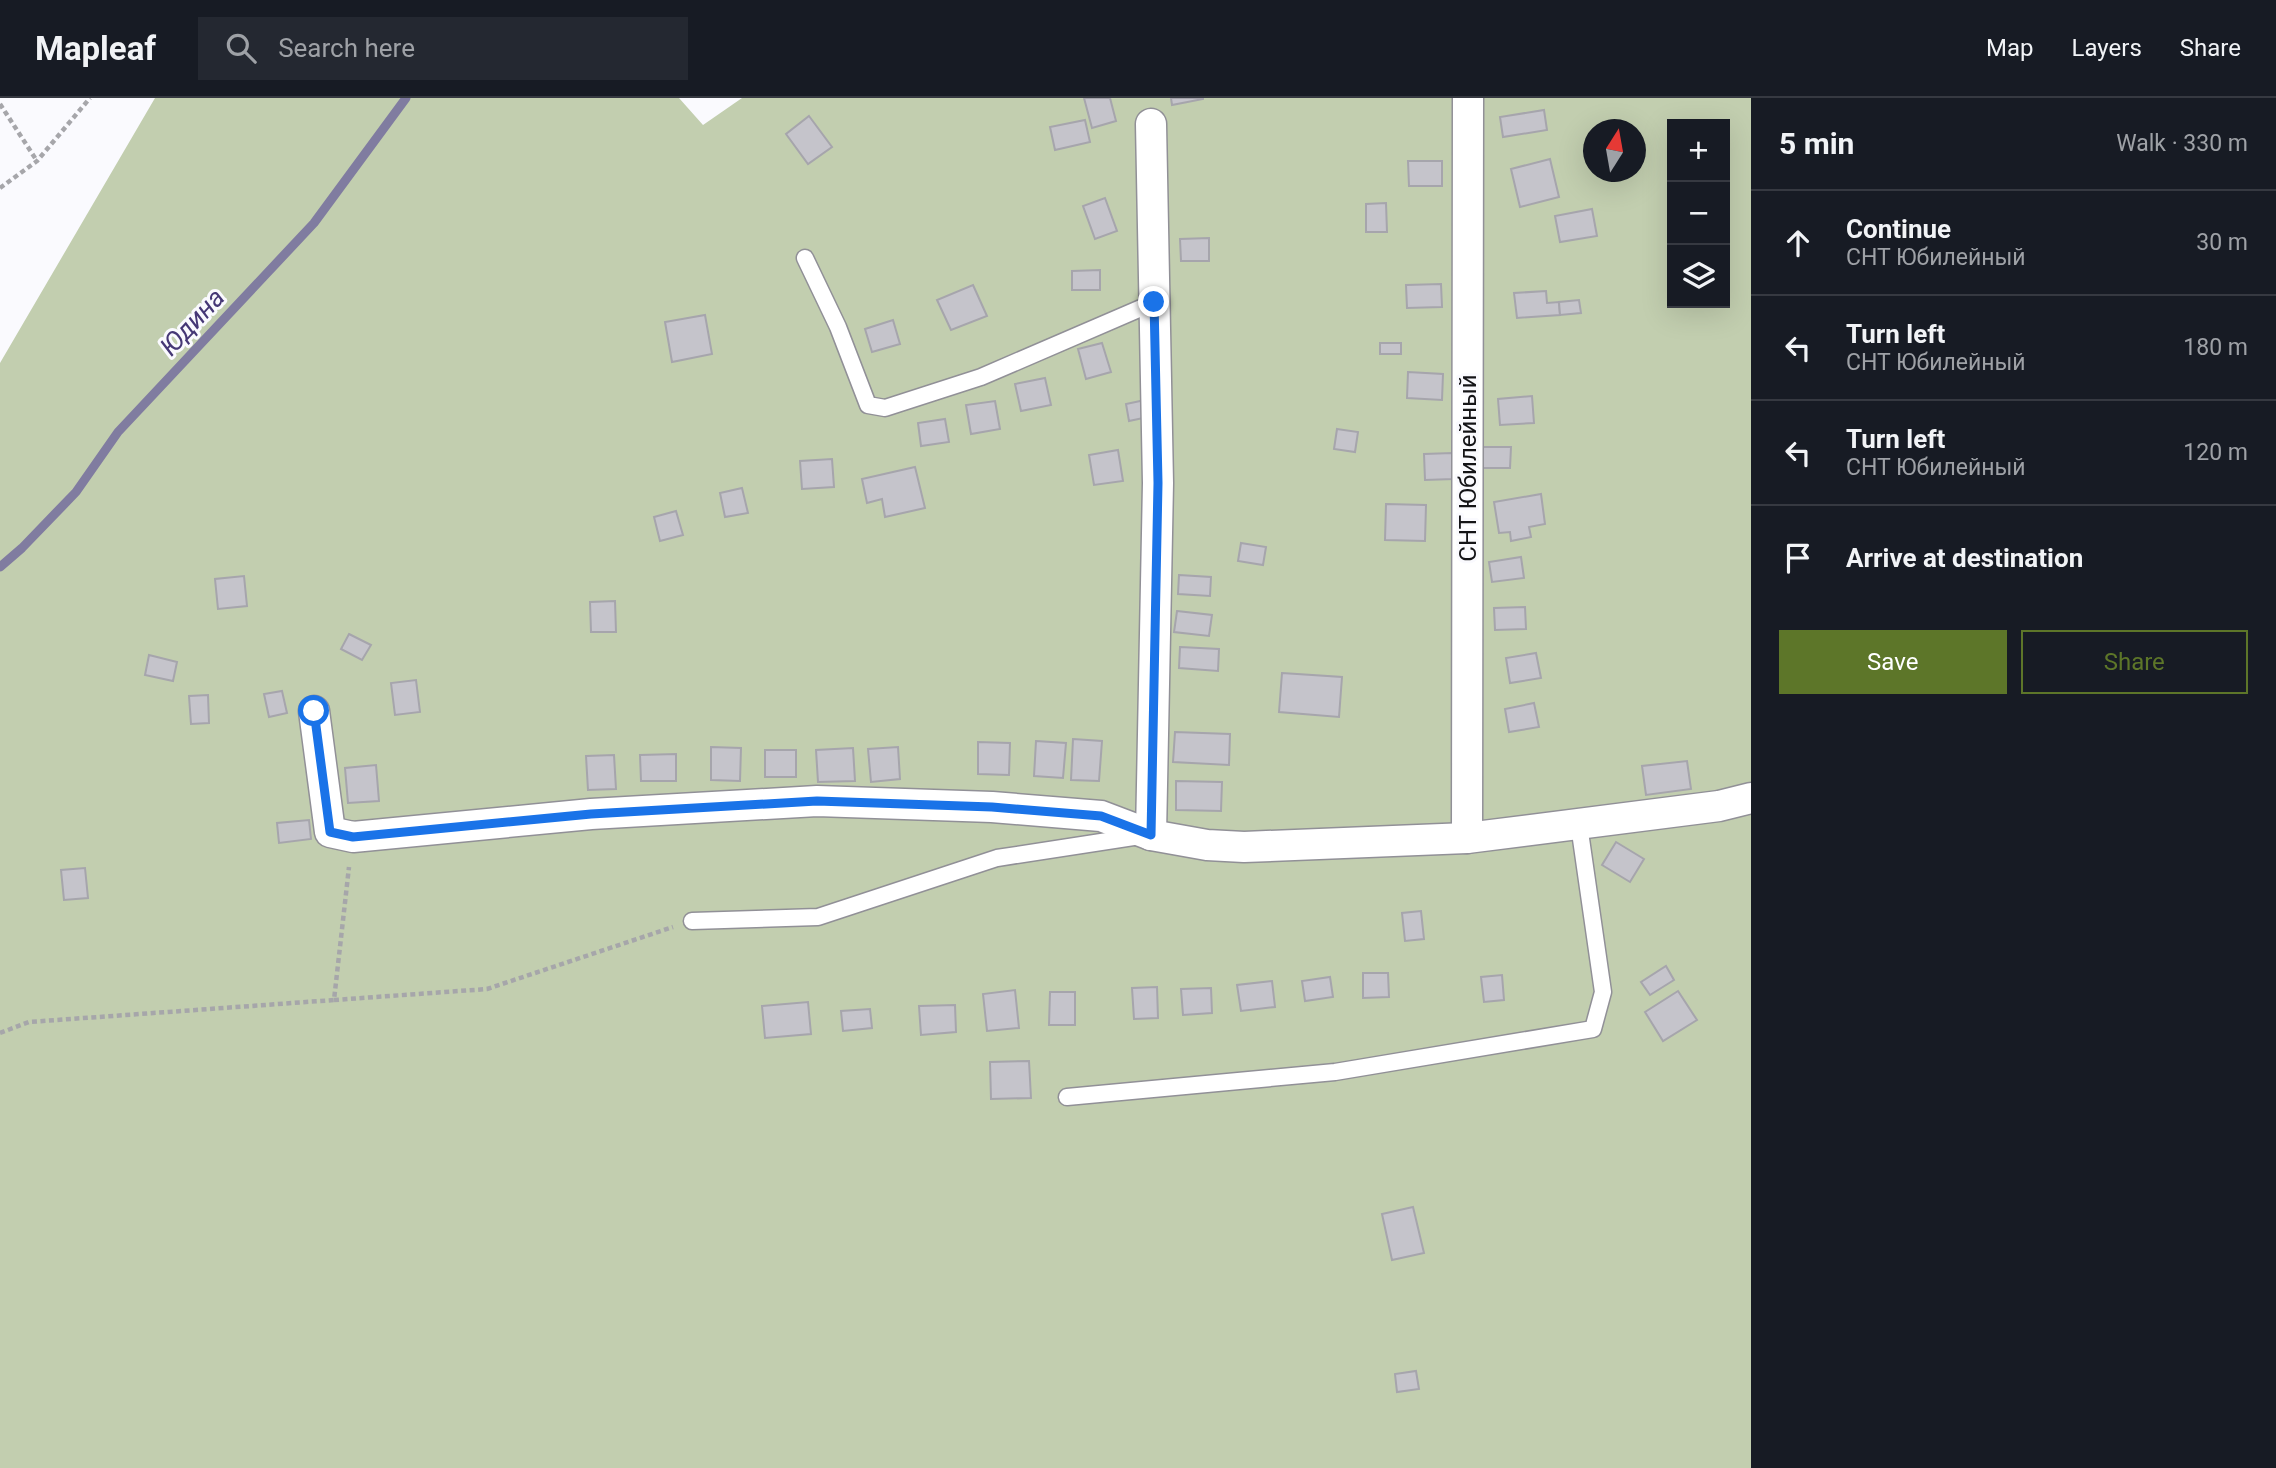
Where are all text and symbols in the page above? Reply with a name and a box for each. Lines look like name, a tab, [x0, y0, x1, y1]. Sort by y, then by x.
search box	[198, 17, 688, 80]
text: Mapleaf	[35, 29, 156, 68]
icon: search	[222, 29, 260, 67]
text: Search here	[278, 33, 415, 63]
text: Map	[1986, 34, 2034, 62]
text: Layers	[2072, 34, 2142, 62]
text: Share	[2180, 34, 2241, 62]
north arrow	[1583, 119, 1646, 182]
map controls	[1667, 119, 1730, 308]
button: +	[1667, 119, 1730, 182]
text: 5 min	[1779, 126, 1854, 161]
text: Walk · 330 m	[2116, 130, 2248, 157]
button: −	[1667, 182, 1730, 245]
text: Continue	[1846, 214, 1951, 244]
icon: ahead	[1779, 224, 1817, 262]
text: 30 m	[2196, 229, 2248, 256]
text: СНТ Юбилейный	[1846, 244, 2026, 271]
button: layers	[1667, 245, 1730, 308]
water label: Юдина	[154, 282, 230, 362]
route end	[1138, 286, 1169, 317]
text: Turn left	[1846, 319, 1945, 349]
icon: left	[1779, 329, 1817, 367]
text: 180 m	[2183, 334, 2248, 361]
text: СНТ Юбилейный	[1846, 349, 2026, 376]
street label: СНТ Юбилейный	[1454, 374, 1482, 562]
text: Turn left	[1846, 424, 1945, 454]
icon: left	[1779, 434, 1817, 472]
text: 120 m	[2183, 439, 2248, 466]
text: СНТ Юбилейный	[1846, 454, 2026, 481]
icon: arrive	[1779, 539, 1817, 577]
text: Arrive at destination	[1846, 543, 2083, 573]
button: Save	[1779, 630, 2007, 694]
button: Share	[2021, 630, 2248, 694]
route start	[298, 695, 329, 726]

